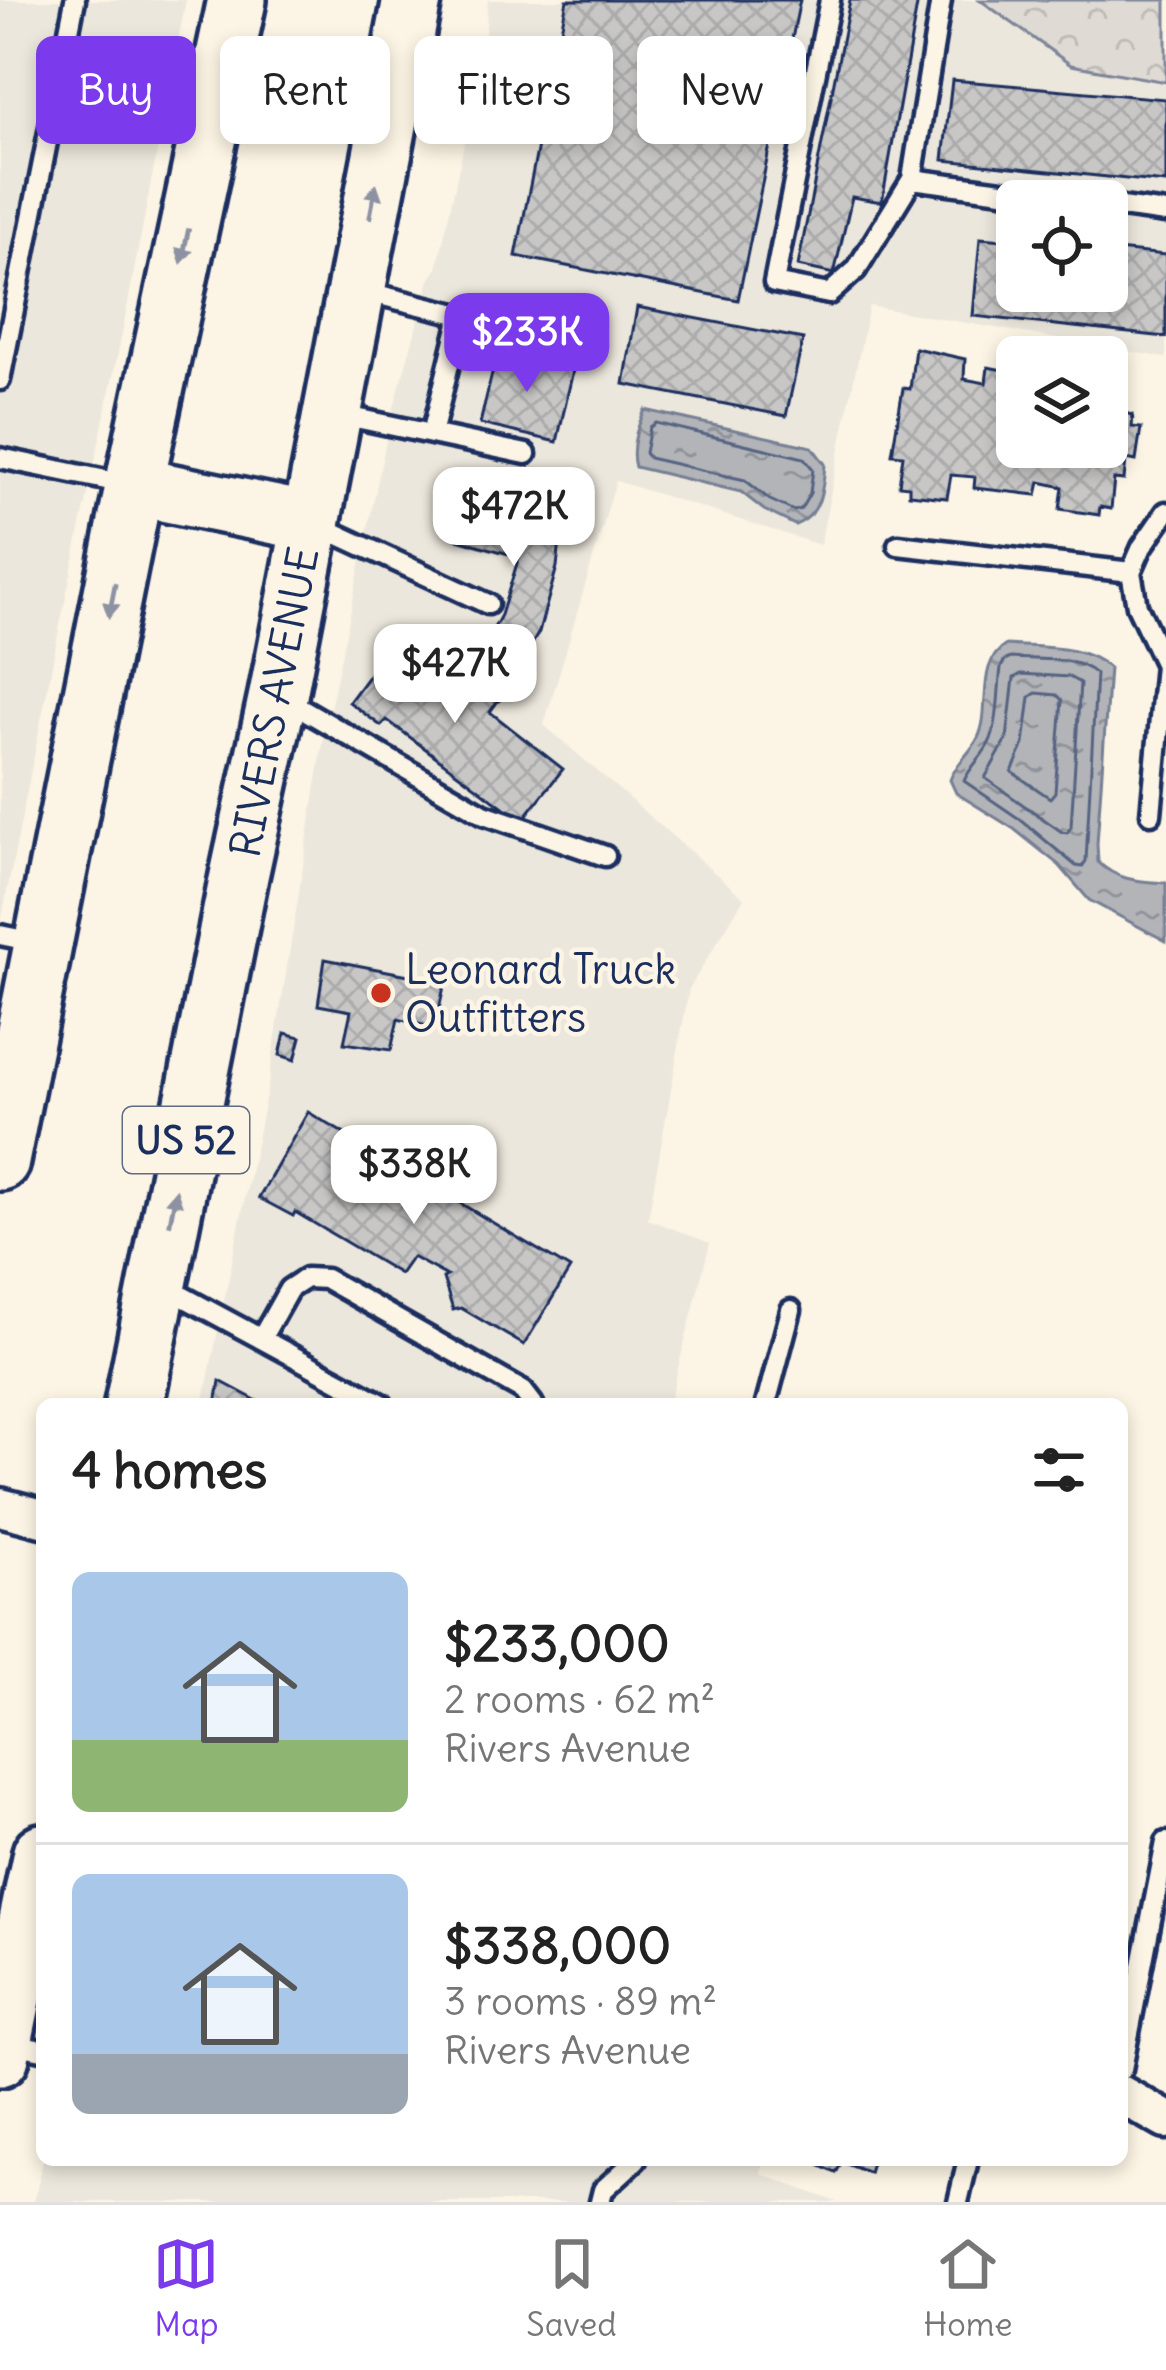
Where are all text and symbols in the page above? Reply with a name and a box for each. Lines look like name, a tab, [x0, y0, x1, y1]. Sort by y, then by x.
chip: Buy	[36, 36, 196, 144]
chip: Rent	[220, 36, 390, 144]
chip: Filters	[414, 36, 613, 144]
chip: New	[637, 36, 806, 144]
map controls	[996, 180, 1128, 468]
button: locate	[996, 180, 1128, 312]
one-way arrow	[364, 181, 383, 219]
one-way arrow	[174, 228, 193, 266]
pin: $233K	[443, 293, 611, 395]
text: $233K	[471, 307, 583, 356]
button: layers	[996, 336, 1128, 468]
pin: $472K	[430, 467, 598, 569]
text: $472K	[460, 481, 568, 530]
street label: RIVERS AVENUE	[218, 542, 330, 862]
one-way arrow	[102, 582, 121, 620]
pin: $427K	[371, 624, 539, 726]
text: $427K	[401, 638, 509, 687]
place label: Leonard Truck Outfitters	[405, 943, 676, 1043]
marker: Leonard Truck Outfitters	[368, 980, 394, 1006]
road number: US 52	[123, 1107, 249, 1173]
pin: $338K	[330, 1125, 498, 1227]
text: $338K	[358, 1139, 470, 1188]
one-way arrow	[164, 1187, 183, 1225]
icon: filters	[1026, 1437, 1092, 1503]
text: 4 homes	[72, 1438, 267, 1502]
text: $233,000	[444, 1611, 670, 1675]
icon: home	[168, 1620, 312, 1764]
text: 2 rooms · 62 m²	[444, 1675, 715, 1724]
text: Rivers Avenue	[444, 1724, 691, 1773]
text: $338,000	[444, 1913, 671, 1977]
icon: home	[168, 1922, 312, 2066]
text: 3 rooms · 89 m²	[444, 1977, 717, 2026]
text: Rivers Avenue	[444, 2026, 691, 2075]
tab: Map	[153, 2231, 219, 2345]
tab: Saved	[526, 2231, 617, 2345]
tab: Home	[924, 2231, 1013, 2345]

